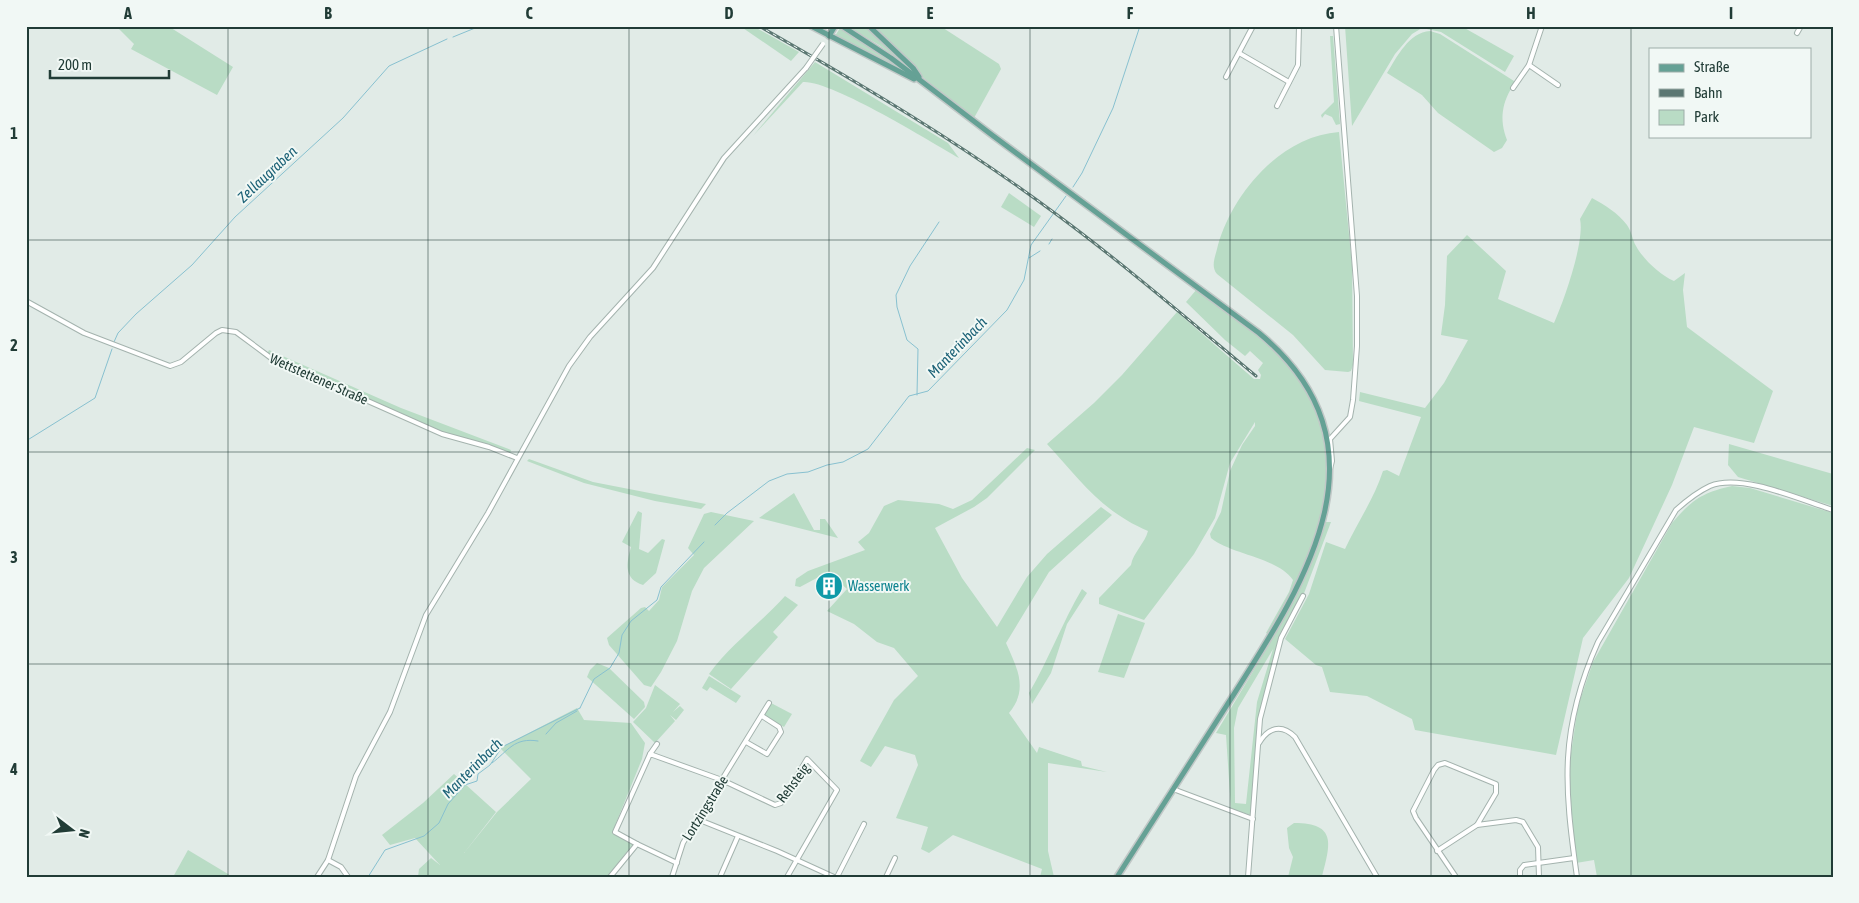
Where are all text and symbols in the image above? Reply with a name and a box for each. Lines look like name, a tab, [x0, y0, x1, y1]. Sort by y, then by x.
text: A	[123, 4, 132, 22]
text: B	[324, 4, 332, 22]
text: C	[525, 4, 533, 22]
text: D	[725, 4, 734, 22]
text: E	[927, 4, 934, 22]
text: F	[1127, 4, 1134, 22]
text: G	[1326, 4, 1335, 22]
text: H	[1526, 4, 1536, 22]
text: I	[1729, 4, 1733, 22]
scale bar	[50, 48, 169, 80]
legend	[1649, 48, 1812, 138]
text: 200 m	[58, 56, 92, 73]
text: Straße	[1694, 58, 1730, 75]
text: Bahn	[1694, 84, 1723, 101]
text: Park	[1694, 108, 1719, 125]
text: 1	[10, 124, 18, 142]
water label: Zellaugraben	[234, 142, 300, 206]
water label: Manterinbach	[924, 313, 990, 381]
text: 2	[10, 336, 18, 354]
street label: Wettstettener Straße	[267, 350, 371, 408]
text: 3	[10, 548, 18, 566]
building icon: Wasserwerk	[814, 571, 844, 601]
place label: Wasserwerk	[848, 578, 909, 594]
water label: Manterinbach	[439, 735, 505, 801]
text: 4	[9, 760, 18, 778]
street label: Rehsteig	[773, 760, 813, 806]
street label: Lortzingstraße	[679, 773, 731, 843]
north arrow	[48, 806, 98, 856]
text: N	[76, 827, 93, 840]

